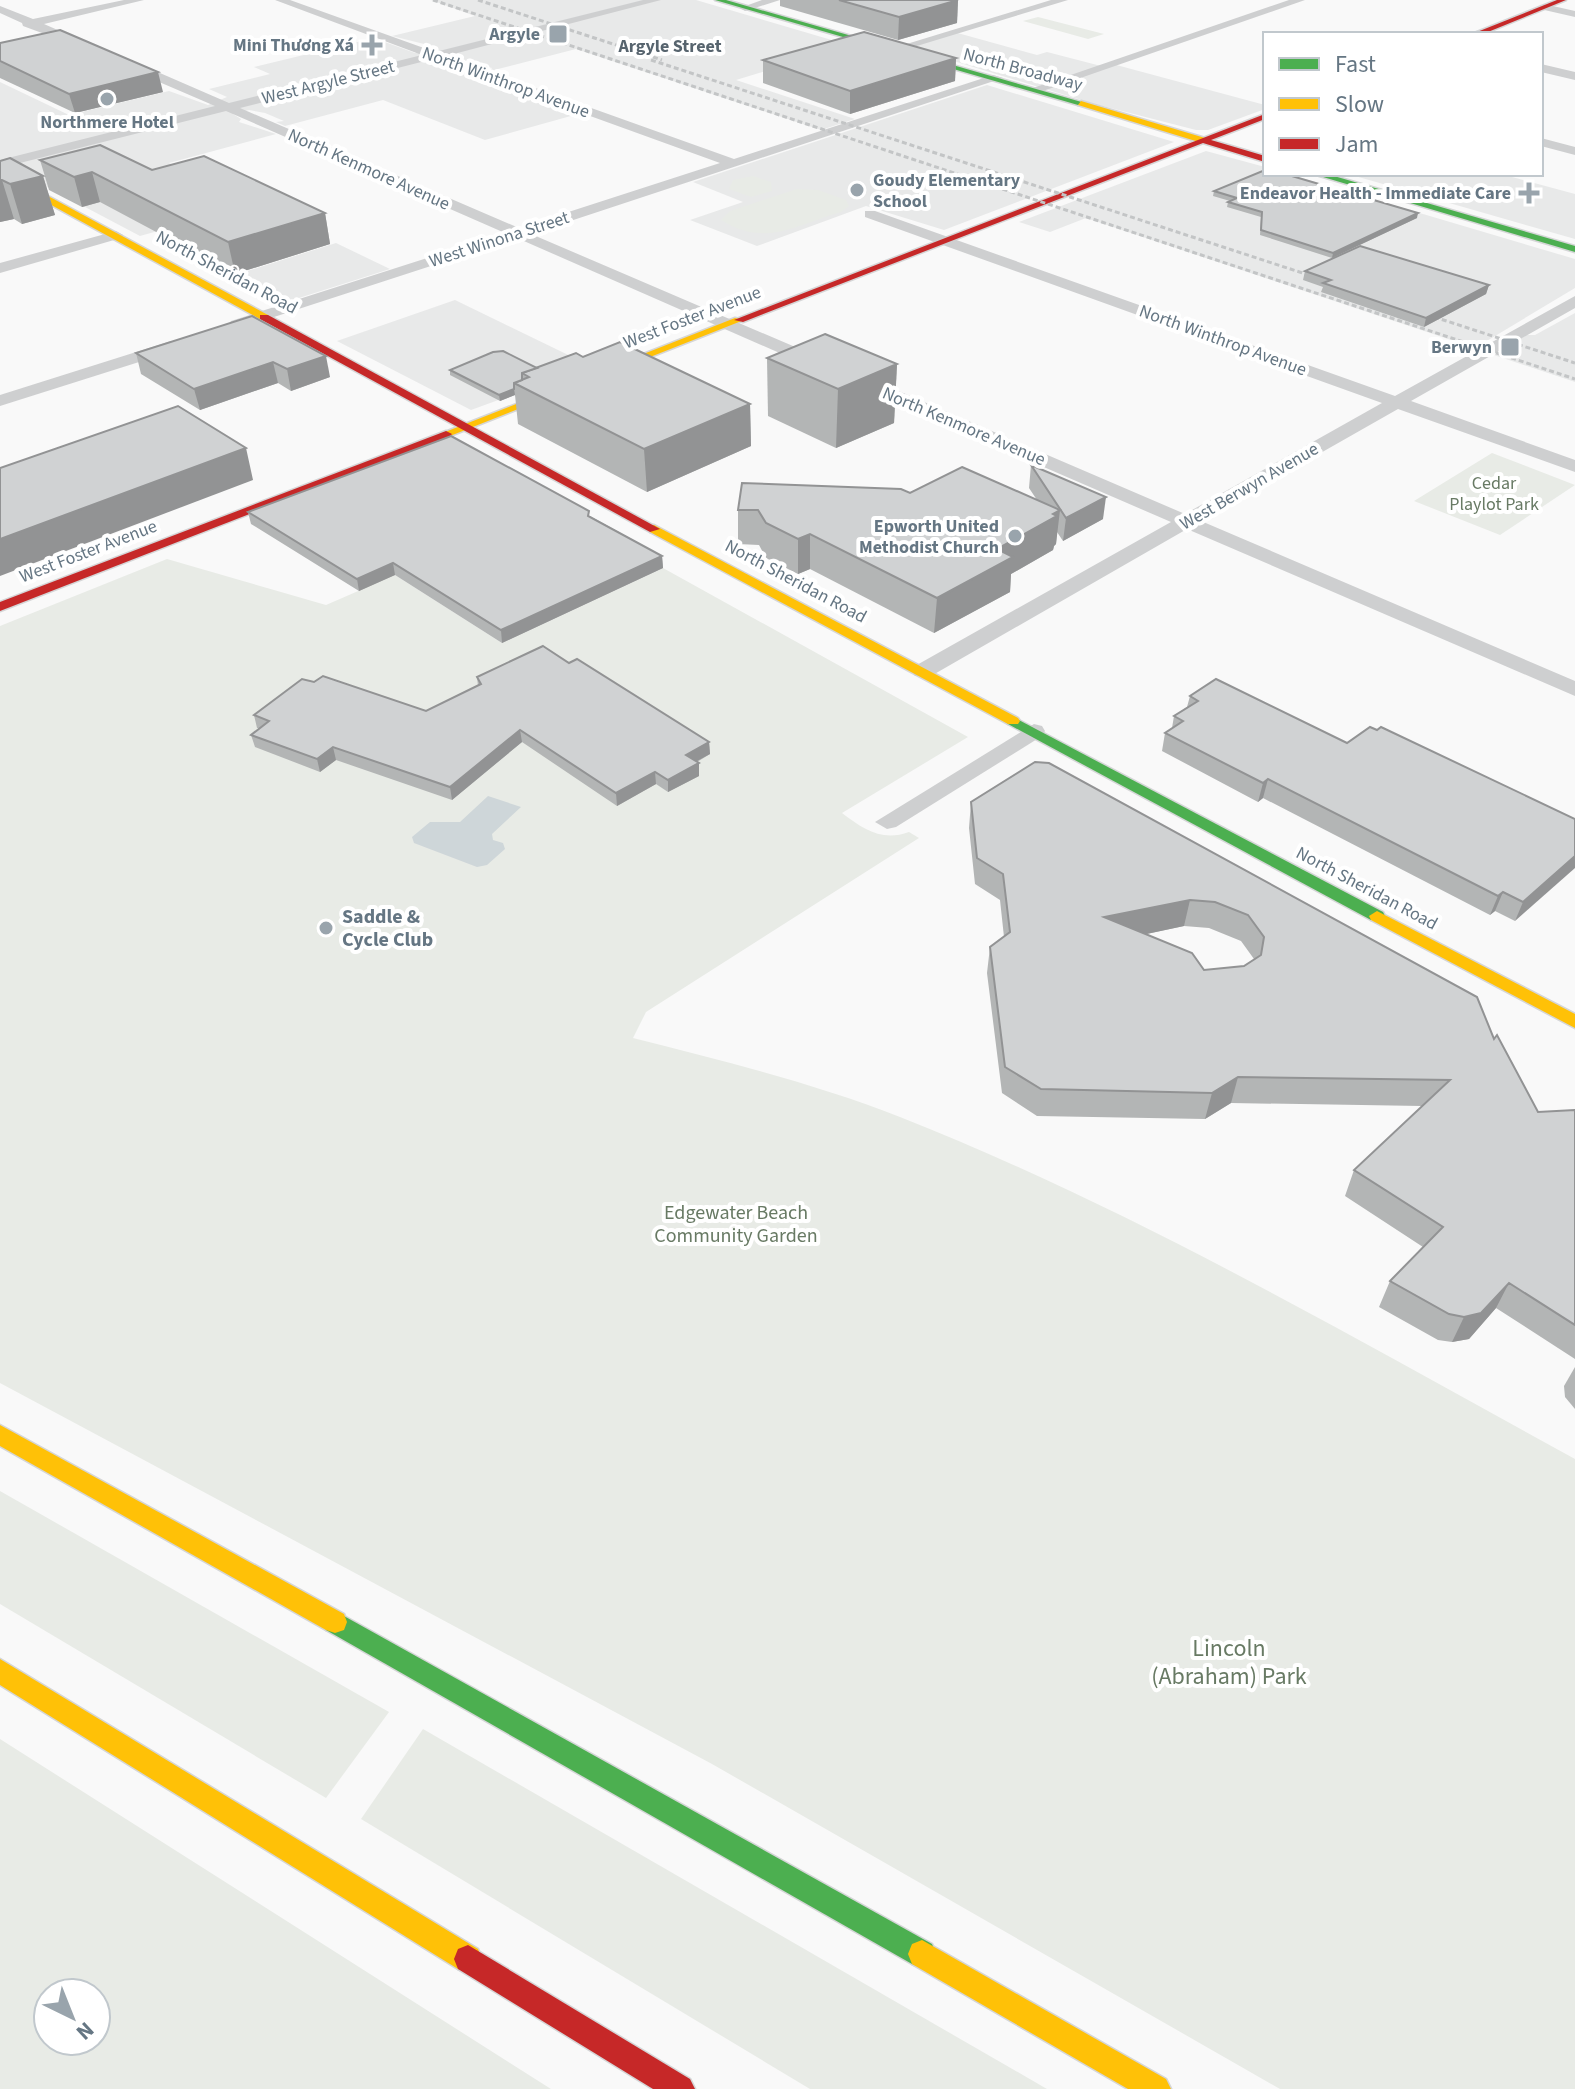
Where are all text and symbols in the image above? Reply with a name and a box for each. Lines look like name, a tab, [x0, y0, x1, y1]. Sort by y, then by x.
place label: Argyle	[488, 22, 540, 47]
marker: Argyle	[547, 23, 569, 45]
legend	[1263, 32, 1543, 176]
place label: Mini Thương Xá	[233, 33, 354, 58]
marker: Mini Thương Xá	[361, 34, 383, 56]
district label: Argyle Street	[617, 34, 722, 59]
street label: North Winthrop Avenue	[419, 41, 593, 124]
street label: North Broadway	[960, 42, 1086, 98]
text: Fast	[1335, 47, 1376, 82]
street label: West Argyle Street	[259, 54, 397, 111]
text: Slow	[1335, 87, 1384, 122]
marker: Northmere Hotel	[98, 90, 116, 108]
place label: Northmere Hotel	[40, 110, 174, 135]
street label: North Kenmore Avenue	[284, 122, 454, 216]
text: Jam	[1335, 127, 1379, 162]
place label: Goudy Elementary School	[873, 168, 1021, 214]
marker: Goudy Elementary School	[848, 181, 866, 199]
place label: Endeavor Health - Immediate Care	[1240, 181, 1511, 206]
marker: Endeavor Health - Immediate Care	[1518, 182, 1540, 204]
street label: West Winona Street	[426, 205, 572, 274]
street label: North Sheridan Road	[151, 224, 302, 320]
street label: West Foster Avenue	[620, 280, 765, 355]
street label: North Winthrop Avenue	[1136, 299, 1310, 382]
place label: Berwyn	[1431, 335, 1492, 360]
marker: Berwyn	[1499, 336, 1521, 358]
street label: North Kenmore Avenue	[878, 381, 1049, 472]
street label: West Berwyn Avenue	[1175, 436, 1323, 536]
park label: Cedar Playlot Park	[1449, 471, 1539, 517]
street label: West Foster Avenue	[16, 514, 161, 589]
place label: Epworth United Methodist Church	[859, 514, 999, 560]
marker: Epworth United Methodist Church	[1006, 527, 1024, 545]
street label: North Sheridan Road	[720, 533, 871, 629]
street label: North Sheridan Road	[1291, 840, 1442, 936]
place label: Saddle & Cycle Club	[342, 903, 433, 954]
marker: Saddle & Cycle Club	[317, 919, 335, 937]
park label: Edgewater Beach Community Garden	[654, 1199, 818, 1250]
park label: Lincoln (Abraham) Park	[1151, 1631, 1307, 1694]
north arrow	[32, 1977, 112, 2057]
text: N	[69, 2014, 101, 2048]

